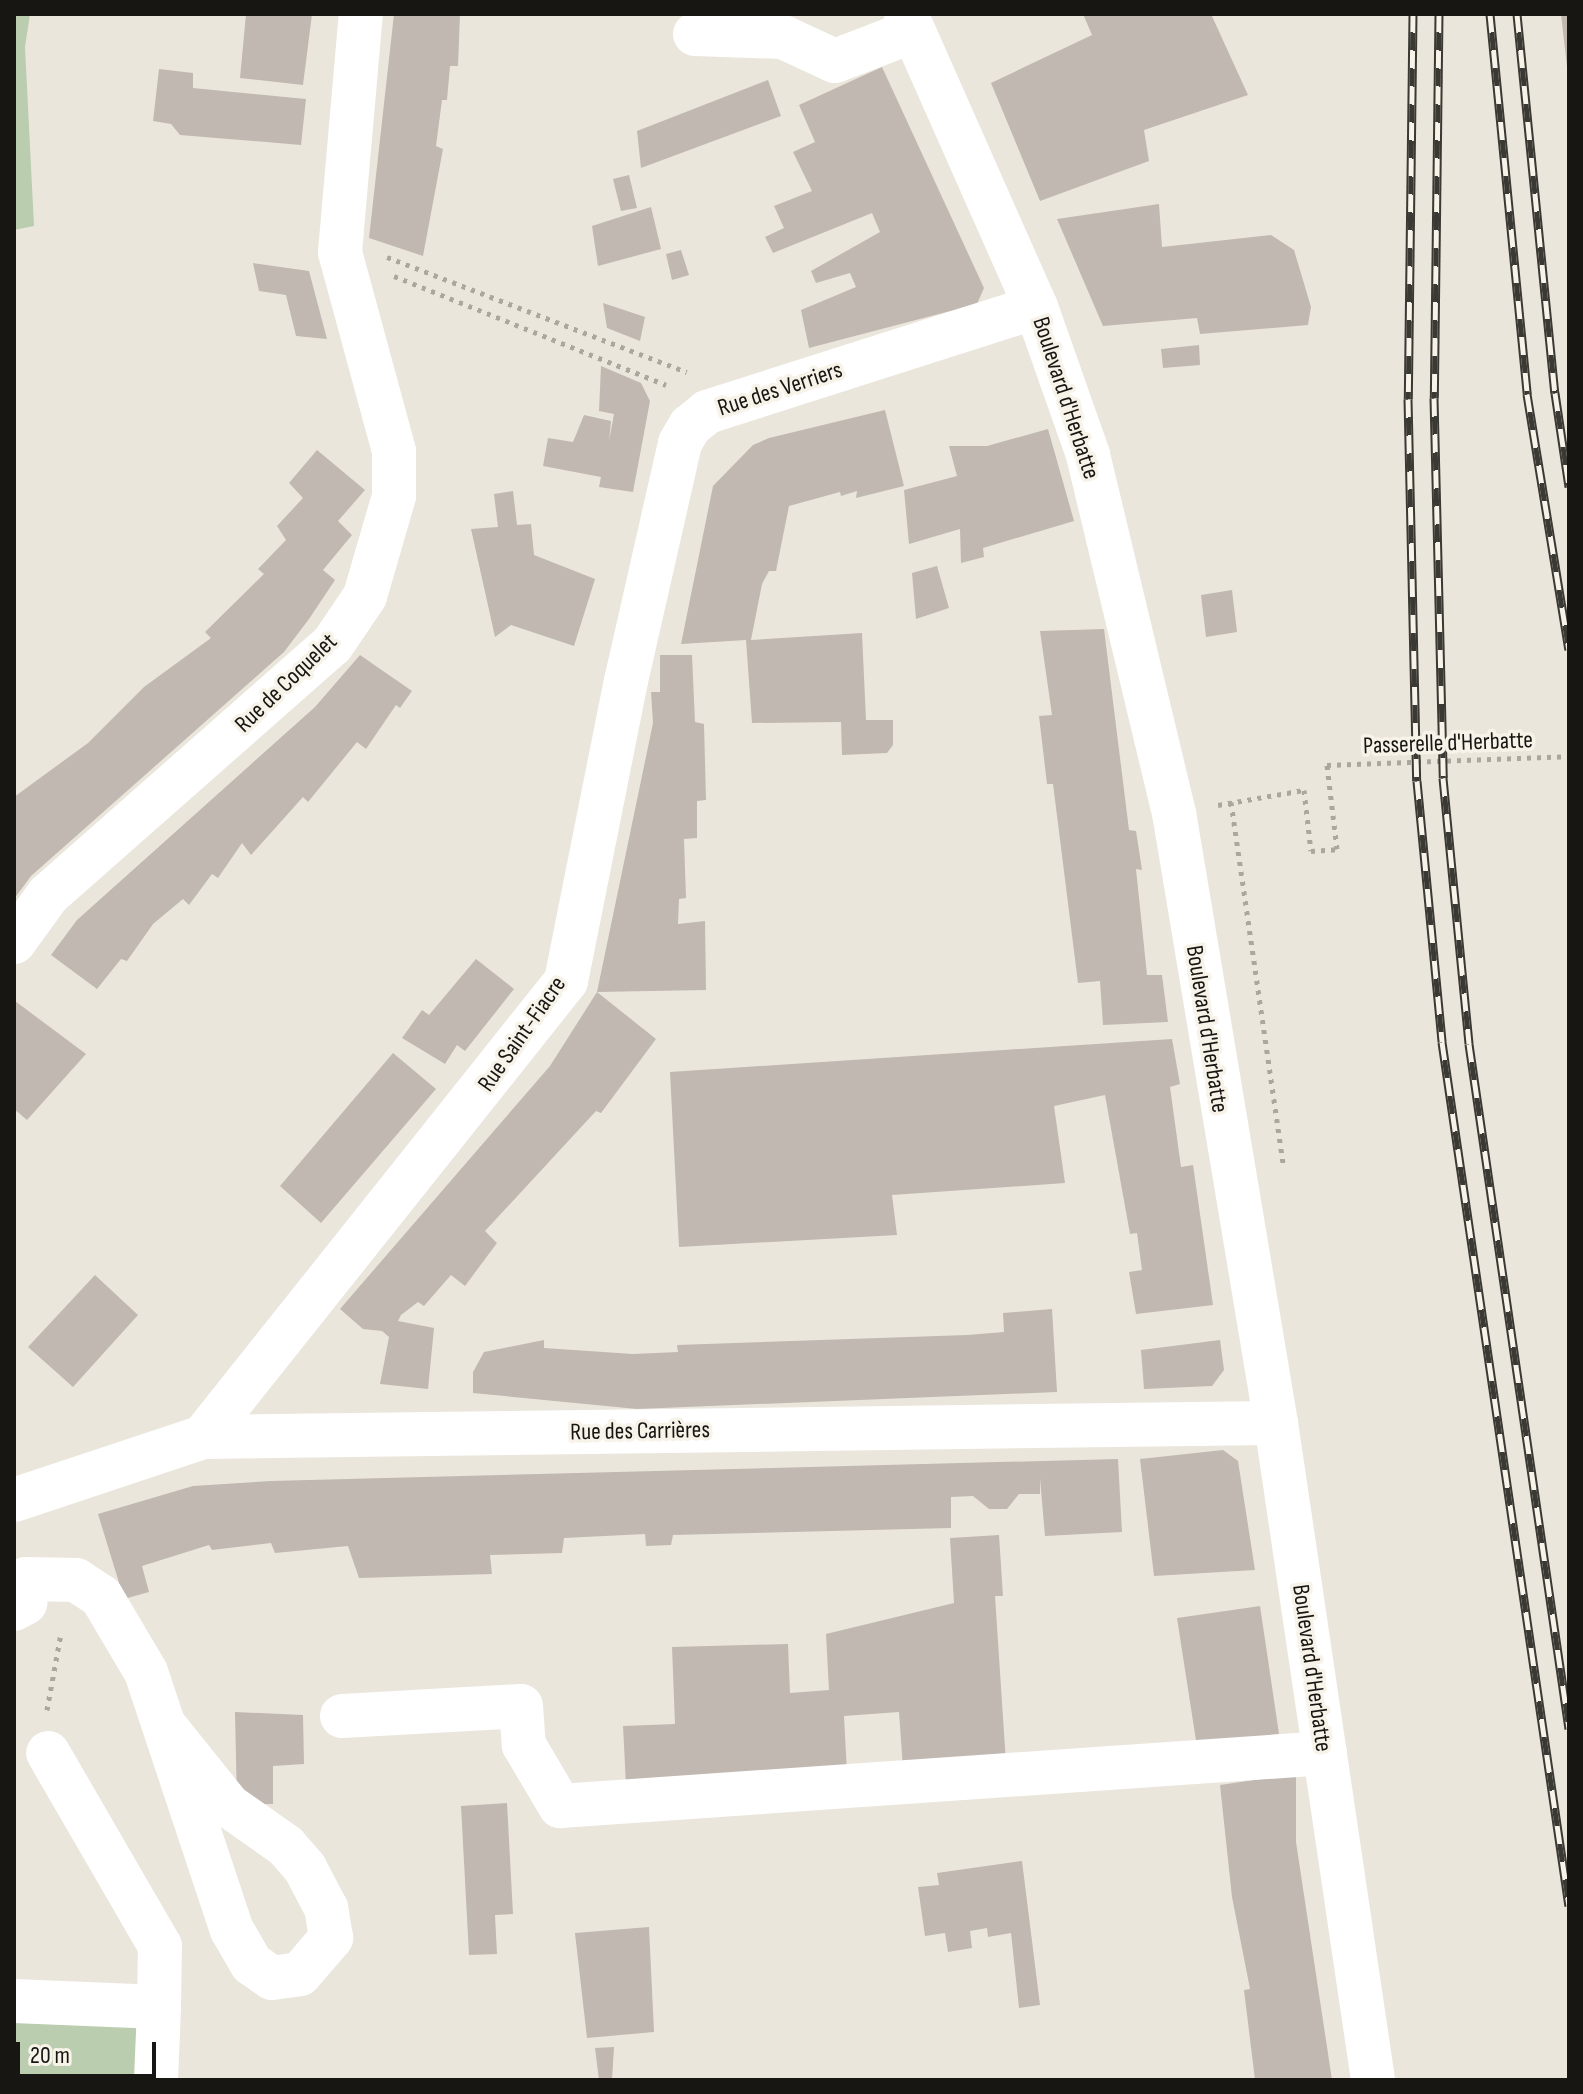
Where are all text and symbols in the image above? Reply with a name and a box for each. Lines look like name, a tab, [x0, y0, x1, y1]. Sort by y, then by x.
street label: Boulevard d'Herbatte	[1026, 313, 1106, 483]
street label: Rue des Verriers	[714, 355, 846, 423]
street label: Rue de Coquelet	[229, 627, 343, 739]
street label: Passerelle d'Herbatte	[1363, 726, 1533, 760]
street label: Boulevard d'Herbatte	[1180, 943, 1234, 1115]
street label: Rue Saint-Fiacre	[472, 971, 572, 1097]
street label: Rue des Carrières	[570, 1415, 710, 1447]
street label: Boulevard d'Herbatte	[1286, 1582, 1338, 1754]
scale bar	[20, 2026, 160, 2076]
text: 20 m	[30, 2041, 70, 2070]

